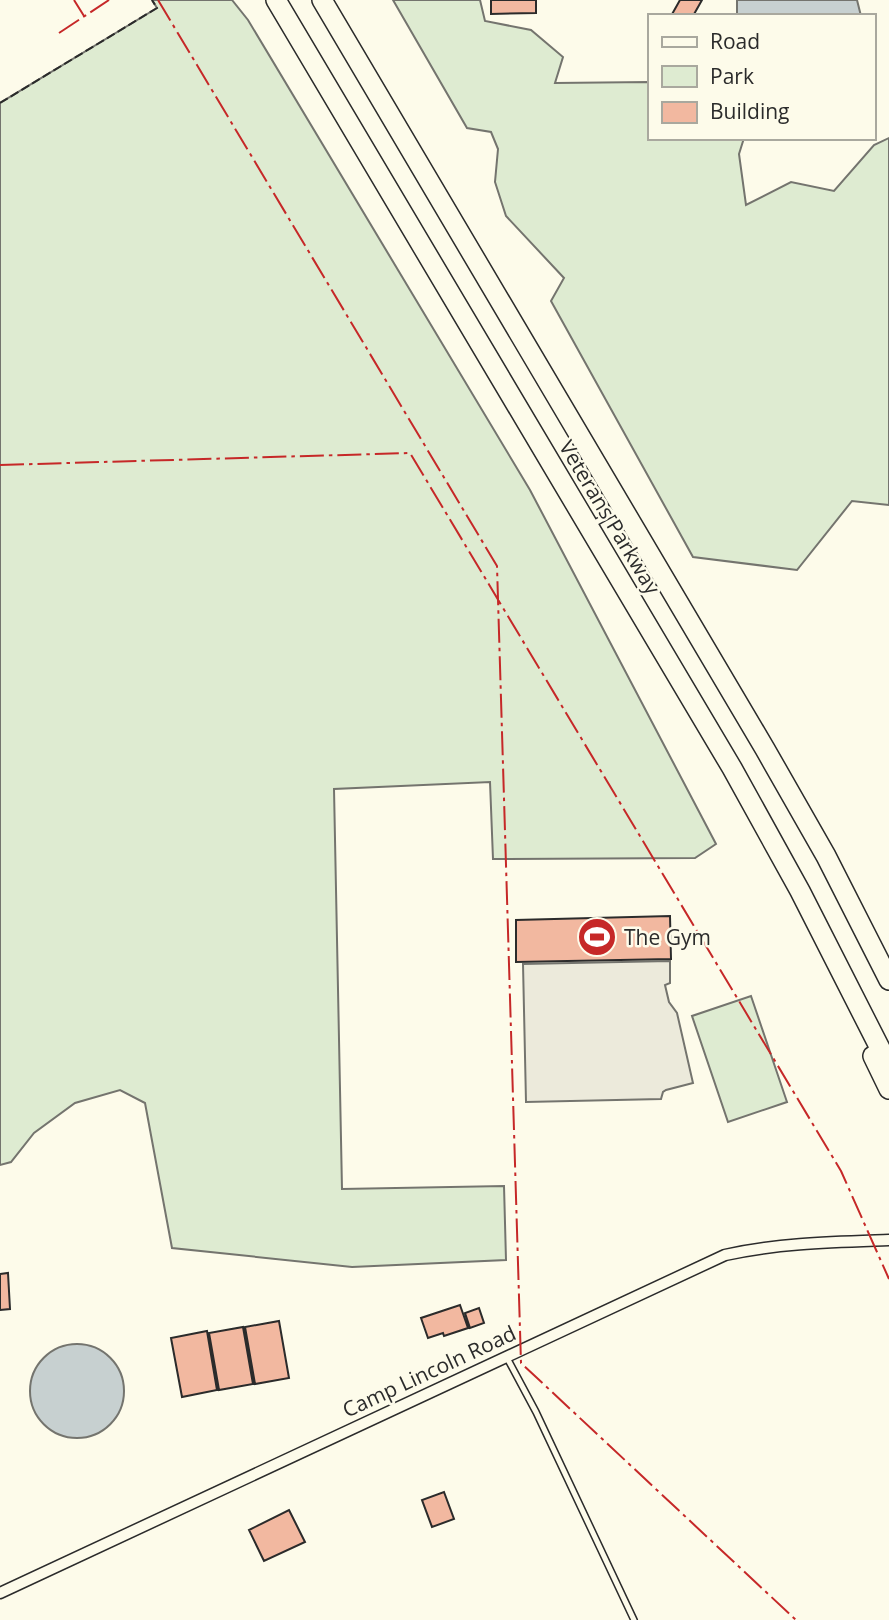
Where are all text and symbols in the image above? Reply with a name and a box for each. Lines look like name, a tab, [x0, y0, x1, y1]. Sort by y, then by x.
legend	[648, 14, 875, 140]
text: Road	[710, 27, 760, 55]
text: Park	[710, 62, 754, 90]
text: Building	[710, 97, 789, 125]
street label: Veterans Parkway	[553, 435, 667, 599]
sports icon: The Gym	[576, 916, 618, 958]
place label: The Gym	[624, 923, 711, 951]
street label: Camp Lincoln Road	[338, 1319, 520, 1423]

